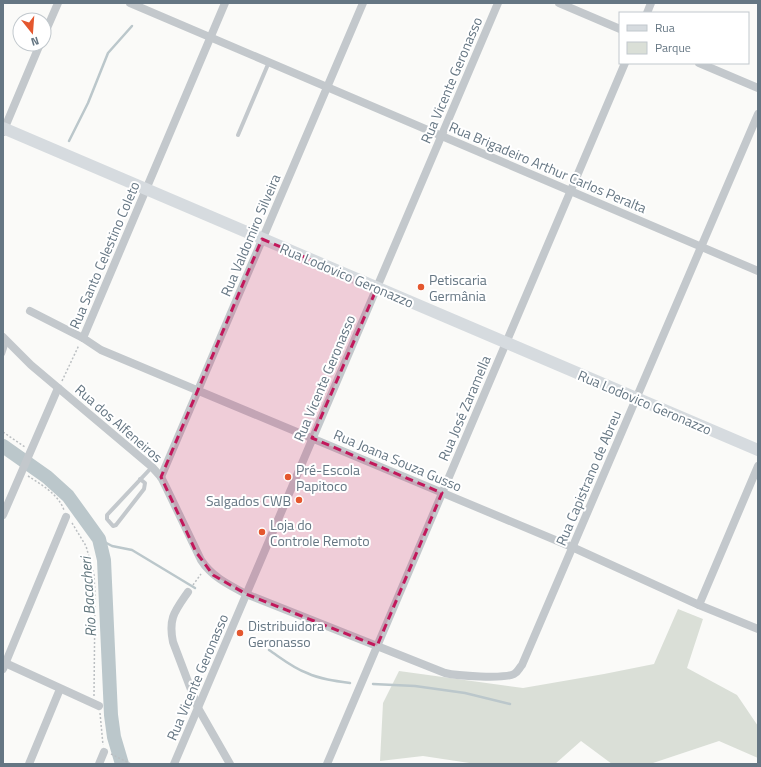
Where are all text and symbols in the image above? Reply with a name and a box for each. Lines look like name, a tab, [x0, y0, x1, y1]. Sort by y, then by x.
north arrow	[12, 12, 52, 52]
legend	[619, 12, 749, 64]
street label: Rua Vicente Geronasso	[415, 13, 487, 147]
text: Rua	[655, 18, 675, 37]
text: N	[29, 33, 41, 50]
text: Parque	[655, 38, 691, 57]
street label: Rua Brigadeiro Arthur Carlos Peralta	[446, 116, 650, 218]
street label: Rua Valdomiro Silveira	[215, 170, 285, 300]
street label: Rua Santo Celestino Coleto	[63, 178, 145, 332]
street label: Rua Lodovico Geronazzo	[277, 237, 417, 313]
place label: Petiscaria Germânia	[429, 269, 487, 306]
marker: Petiscaria Germânia	[416, 282, 426, 292]
street label: Rua Vicente Geronasso	[288, 311, 360, 445]
street label: Rua José Zaramella	[432, 352, 496, 464]
street label: Rua Lodovico Geronazzo	[575, 364, 715, 440]
street label: Rua dos Alfeneiros	[71, 379, 167, 467]
street label: Rua Capistrano de Abreu	[550, 407, 626, 549]
street label: Rua Joana Souza Gusso	[331, 423, 465, 497]
place label: Pré-Escola Papitoco	[296, 459, 360, 496]
marker: Pré-Escola Papitoco	[283, 472, 293, 482]
place label: Salgados CWB	[206, 490, 291, 511]
marker: Salgados CWB	[294, 495, 304, 505]
place label: Loja do Controle Remoto	[270, 514, 370, 551]
marker: Loja do Controle Remoto	[257, 527, 267, 537]
water label: Rio Bacacheri	[74, 554, 102, 638]
street label: Rua Vicente Geronasso	[161, 610, 233, 744]
place label: Distribuidora Geronasso	[248, 615, 324, 652]
marker: Distribuidora Geronasso	[235, 628, 245, 638]

